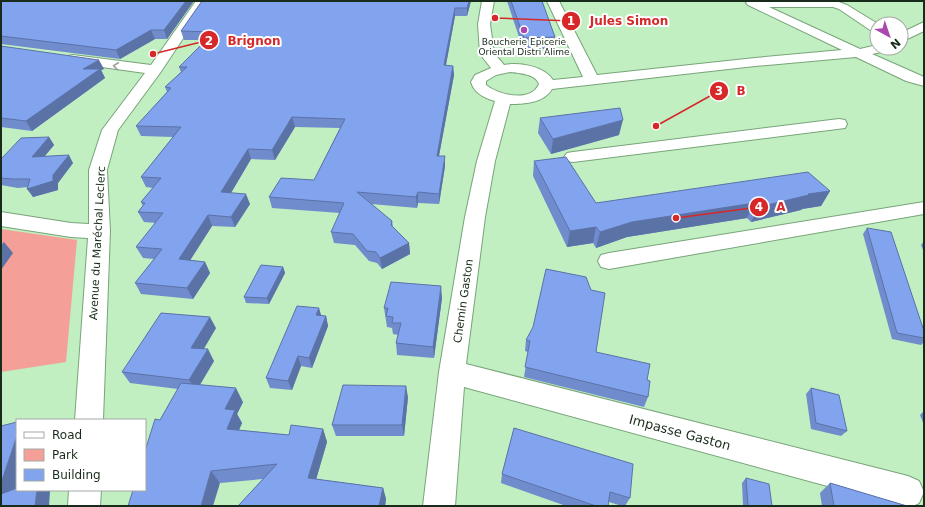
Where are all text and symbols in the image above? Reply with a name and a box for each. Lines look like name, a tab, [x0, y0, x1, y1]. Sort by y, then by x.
callout: Jules Simon	[561, 9, 676, 33]
text: 1	[567, 14, 575, 28]
text: Jules Simon	[589, 14, 668, 28]
north arrow	[869, 16, 909, 56]
marker: Boucherie Epicerie Oriental Distri Alime	[519, 25, 529, 35]
callout: Brignon	[199, 28, 288, 52]
text: 2	[205, 34, 213, 48]
text: Brignon	[227, 34, 281, 48]
text: N	[887, 35, 903, 51]
place label: Boucherie Epicerie Oriental Distri Alime	[478, 37, 570, 57]
one-way arrow	[113, 62, 119, 71]
callout: B	[709, 79, 754, 103]
text: 3	[715, 84, 723, 98]
text: B	[736, 84, 746, 98]
street label: Avenue du Maréchal Leclerc	[87, 166, 108, 320]
callout: A	[749, 195, 794, 219]
text: 4	[755, 200, 763, 214]
text: A	[776, 200, 786, 214]
street label: Chemin Gaston	[451, 258, 476, 344]
street label: Impasse Gaston	[627, 412, 732, 453]
legend	[16, 419, 146, 491]
text: Road	[52, 428, 82, 442]
text: Park	[52, 448, 78, 462]
text: Building	[52, 468, 101, 482]

